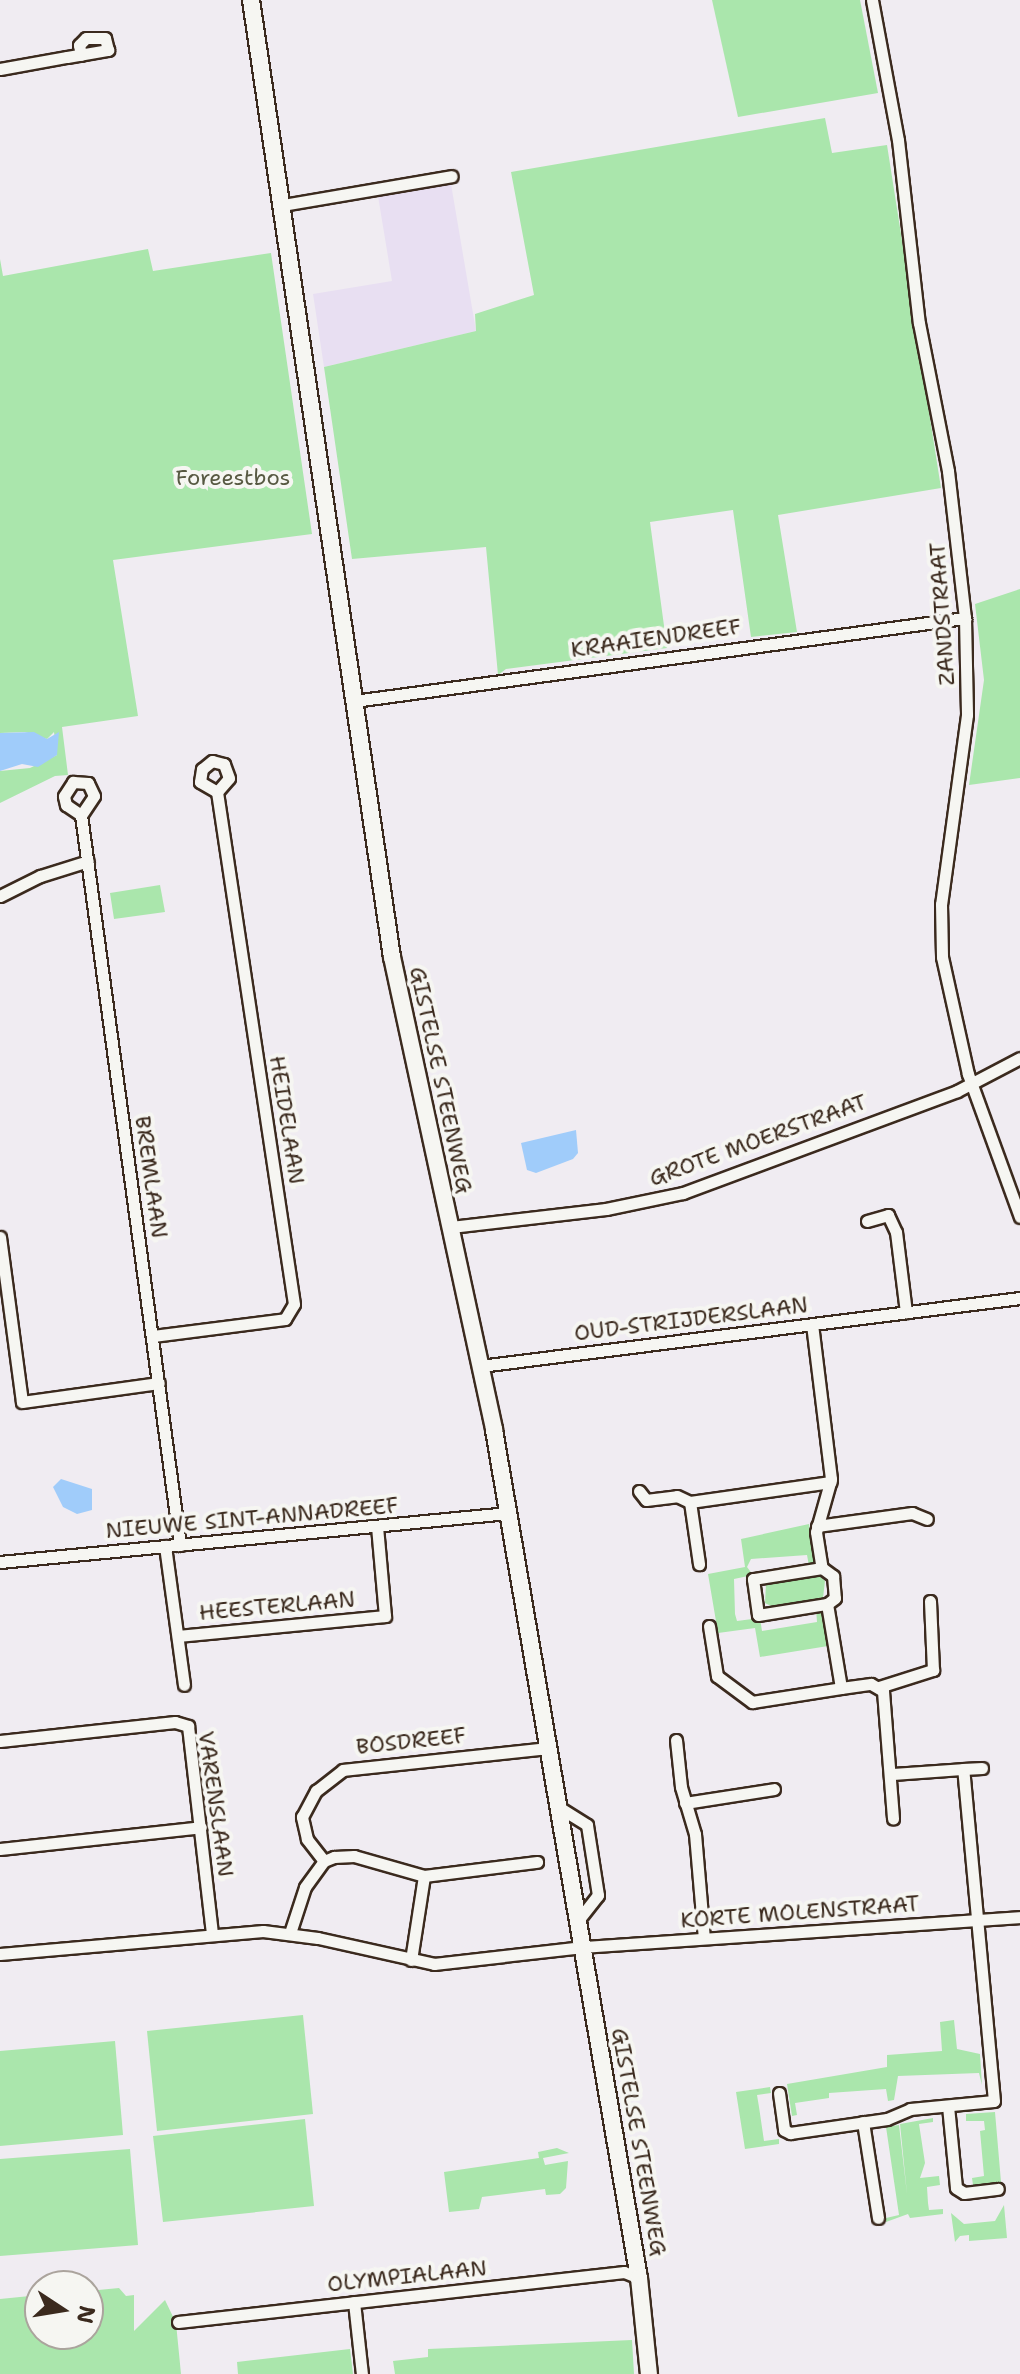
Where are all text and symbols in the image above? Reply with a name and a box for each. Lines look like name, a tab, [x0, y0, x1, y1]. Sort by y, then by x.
park label: Foreestbos	[176, 465, 290, 491]
street label: ZANDSTRAAT	[924, 541, 960, 687]
street label: KRAAIENDREEF	[569, 613, 743, 663]
street label: GISTELSE STEENWEG	[404, 964, 478, 1196]
street label: HEIDELAAN	[264, 1054, 310, 1186]
street label: GROTE MOERSTRAAT	[646, 1088, 870, 1192]
street label: BREMLAAN	[129, 1114, 173, 1240]
street label: OUD-STRIJDERSLAAN	[573, 1292, 809, 1346]
street label: NIEUWE SINT-ANNADREEF	[104, 1492, 400, 1544]
street label: HEESTERLAAN	[198, 1586, 356, 1626]
street label: BOSDREEF	[355, 1722, 467, 1760]
street label: VARENSLAAN	[193, 1729, 239, 1879]
street label: KORTE MOLENSTRAAT	[680, 1890, 920, 1934]
street label: GISTELSE STEENWEG	[606, 2026, 672, 2258]
street label: OLYMPIALAAN	[326, 2254, 488, 2298]
north arrow	[24, 2270, 104, 2350]
text: N	[70, 2303, 102, 2326]

